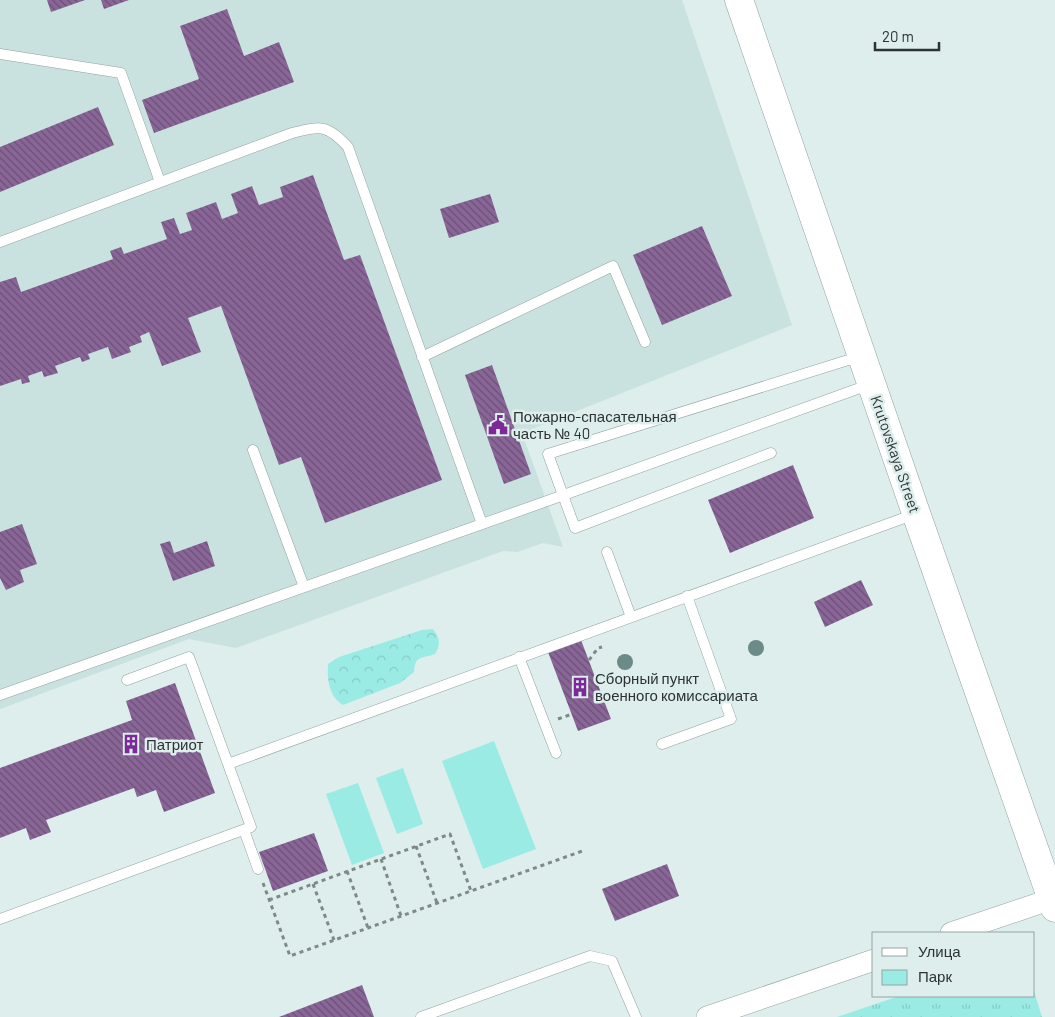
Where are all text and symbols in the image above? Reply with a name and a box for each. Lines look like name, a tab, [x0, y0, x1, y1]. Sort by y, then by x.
scale bar	[875, 20, 939, 52]
text: 20 m	[882, 27, 914, 45]
street label: Krutovskaya Street	[867, 393, 925, 515]
place label: Пожарно-спасательная часть № 40	[513, 407, 677, 442]
public building icon: Пожарно-спасательная часть № 40	[487, 414, 509, 436]
place label: Сборный пункт военного комиссариата	[595, 669, 758, 704]
building icon: Сборный пункт военного комиссариата	[569, 676, 591, 698]
building icon: Патриот	[120, 733, 142, 755]
place label: Патриот	[146, 735, 203, 753]
legend	[872, 932, 1035, 997]
text: Улица	[918, 942, 961, 960]
text: Парк	[918, 967, 952, 985]

